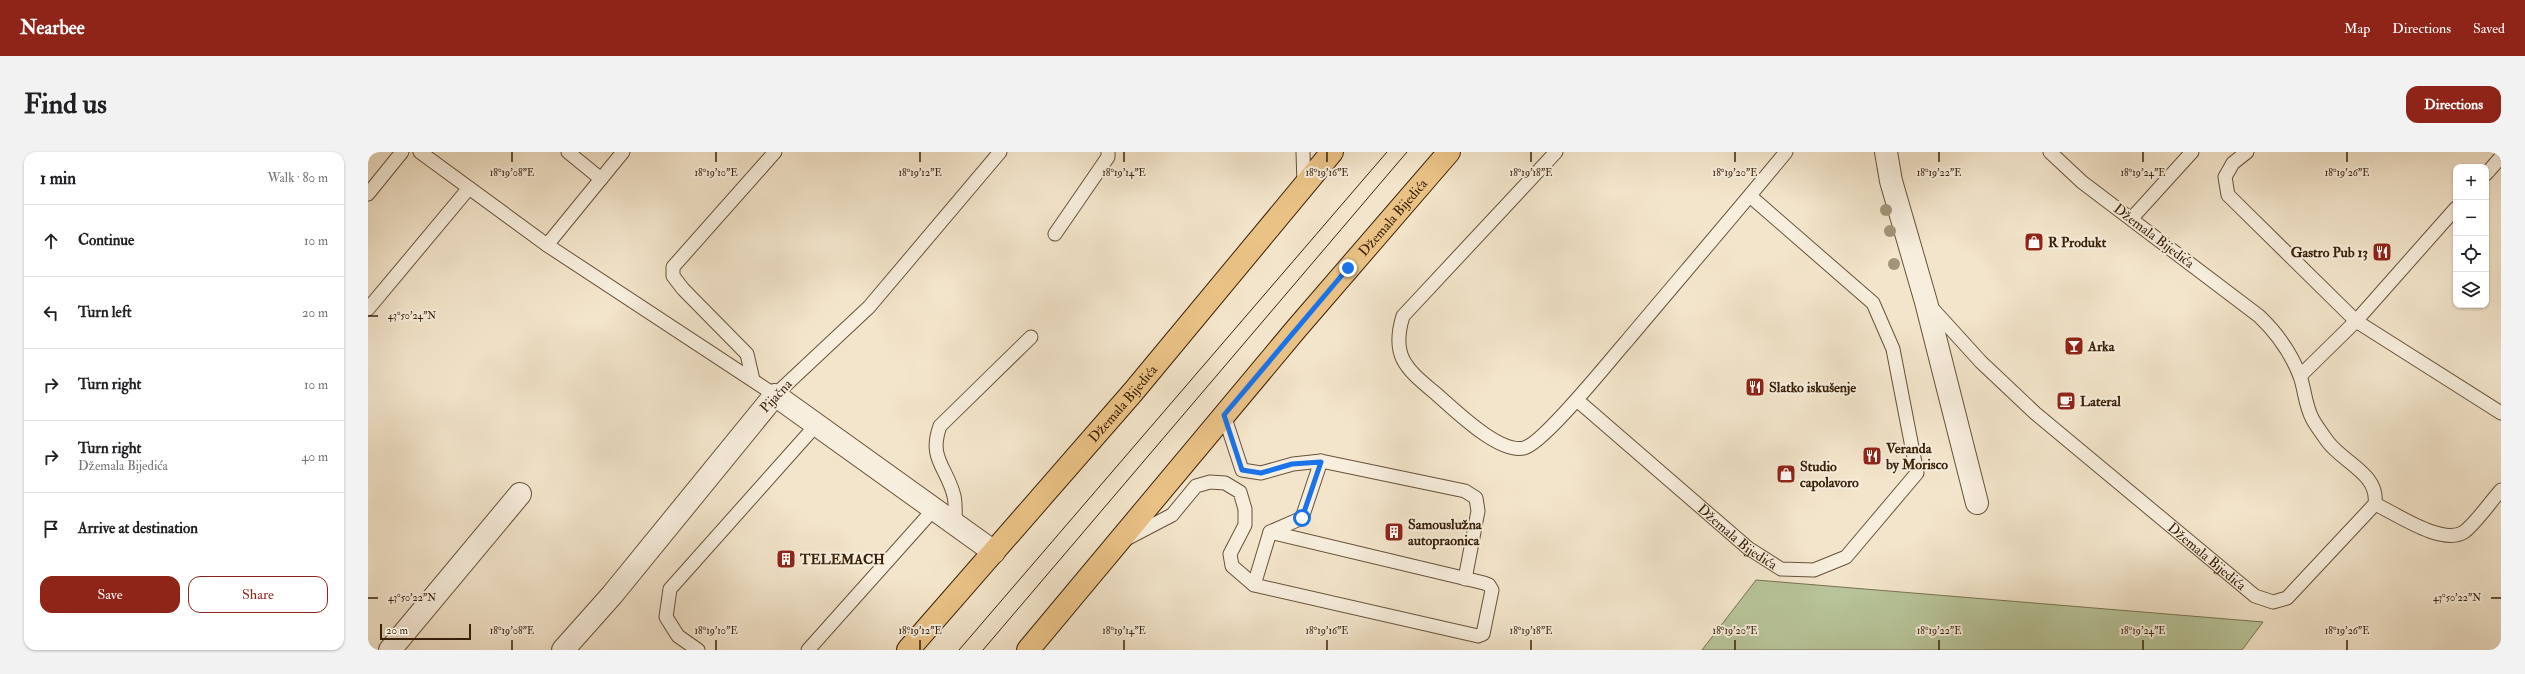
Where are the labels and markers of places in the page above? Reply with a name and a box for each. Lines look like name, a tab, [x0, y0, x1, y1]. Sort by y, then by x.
shop icon: R Produkt	[2023, 231, 2045, 253]
place label: R Produkt	[2048, 234, 2107, 251]
restaurant icon: Gastro Pub 13	[2371, 241, 2393, 263]
place label: Gastro Pub 13	[2291, 244, 2368, 261]
bar icon: Arka	[2063, 335, 2085, 357]
place label: Arka	[2087, 338, 2116, 355]
restaurant icon: Slatko iskušenje	[1744, 376, 1766, 398]
place label: Slatko iskušenje	[1769, 379, 1856, 396]
cafe icon: Lateral	[2055, 390, 2077, 412]
place label: Lateral	[2080, 393, 2121, 410]
place label: Veranda by Morisco	[1885, 440, 1948, 474]
restaurant icon: Veranda by Morisco	[1861, 445, 1883, 467]
place label: Studio capolavoro	[1800, 458, 1859, 492]
shop icon: Studio capolavoro	[1775, 463, 1797, 485]
place label: Samouslužna autopraonica	[1408, 516, 1483, 550]
building icon: Samouslužna autopraonica	[1383, 521, 1405, 543]
building icon: TELEMACH	[775, 548, 797, 570]
place label: TELEMACH	[799, 551, 885, 568]

